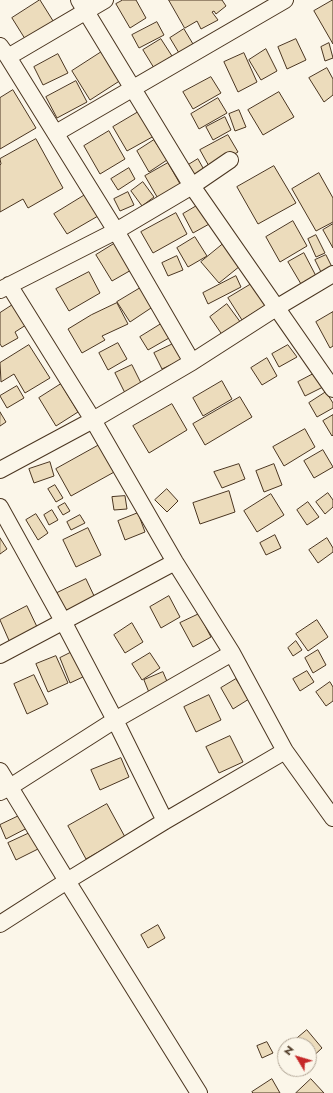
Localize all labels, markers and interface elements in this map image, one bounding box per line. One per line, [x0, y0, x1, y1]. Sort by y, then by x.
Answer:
north arrow [277, 1037, 317, 1077]
text: N [279, 1042, 297, 1059]

